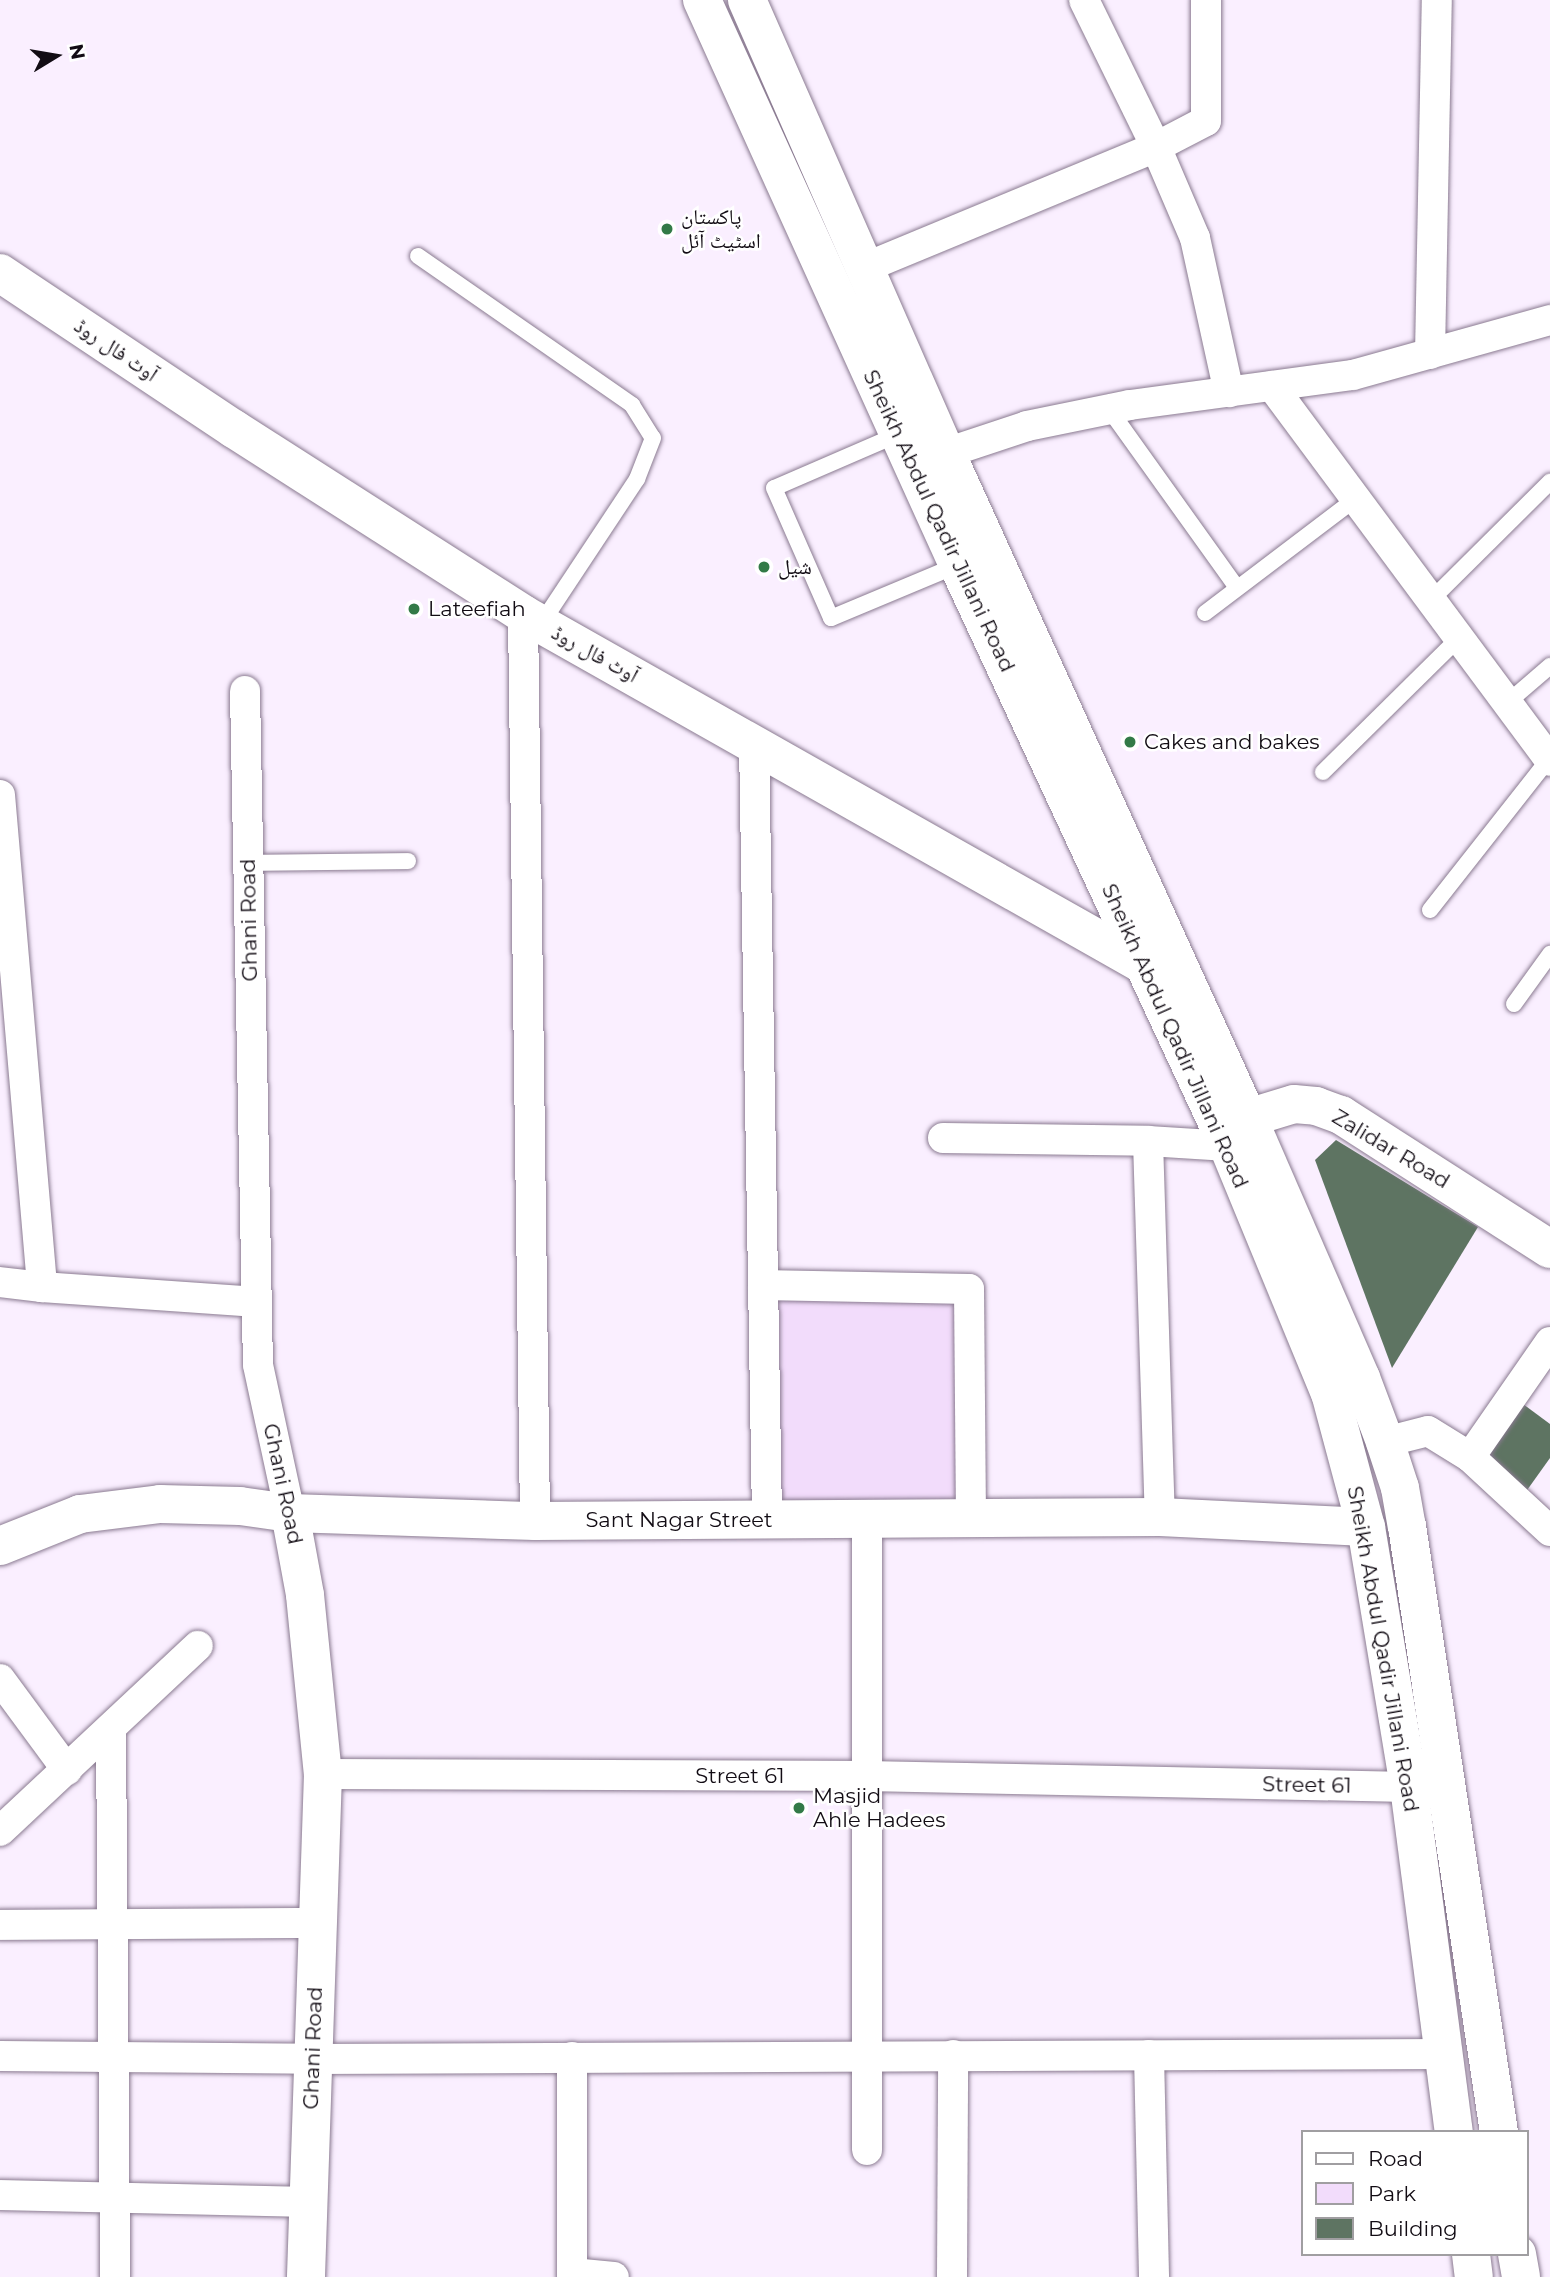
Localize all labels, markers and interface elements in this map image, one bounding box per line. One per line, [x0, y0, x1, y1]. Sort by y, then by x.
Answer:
north arrow [21, 21, 91, 91]
text: N [64, 42, 90, 62]
place label: پاکستان اسٹیٹ آئل [681, 204, 761, 254]
marker: پاکستان اسٹیٹ آئل [659, 221, 675, 237]
street label: آوٹ فال روڈ [69, 313, 163, 387]
street label: Sheikh Abdul Qadir Jillani Road [858, 366, 1020, 676]
place label: شیل [778, 554, 812, 580]
marker: شیل [756, 559, 772, 575]
place label: Lateefiah [428, 596, 526, 622]
marker: Lateefiah [406, 601, 422, 617]
street label: آوٹ فال روڈ [547, 620, 643, 688]
place label: Cakes and bakes [1144, 729, 1320, 755]
marker: Cakes and bakes [1122, 734, 1138, 750]
street label: Ghani Road [235, 858, 263, 982]
street label: Sheikh Abdul Qadir Jillani Road [1096, 880, 1254, 1192]
street label: Zalidar Road [1328, 1104, 1454, 1194]
street label: Ghani Road [258, 1421, 308, 1547]
street label: Sheikh Abdul Qadir Jillani Road [1342, 1484, 1424, 1814]
street label: Sant Nagar Street [585, 1507, 773, 1533]
street label: Street 61 [695, 1763, 785, 1789]
street label: Street 61 [1262, 1772, 1352, 1798]
place label: Masjid Ahle Hadees [813, 1783, 945, 1833]
marker: Masjid Ahle Hadees [791, 1800, 807, 1816]
street label: Ghani Road [298, 1986, 328, 2110]
legend [1302, 2130, 1529, 2256]
text: Road [1368, 2146, 1423, 2171]
text: Park [1368, 2181, 1416, 2206]
text: Building [1368, 2216, 1458, 2241]

